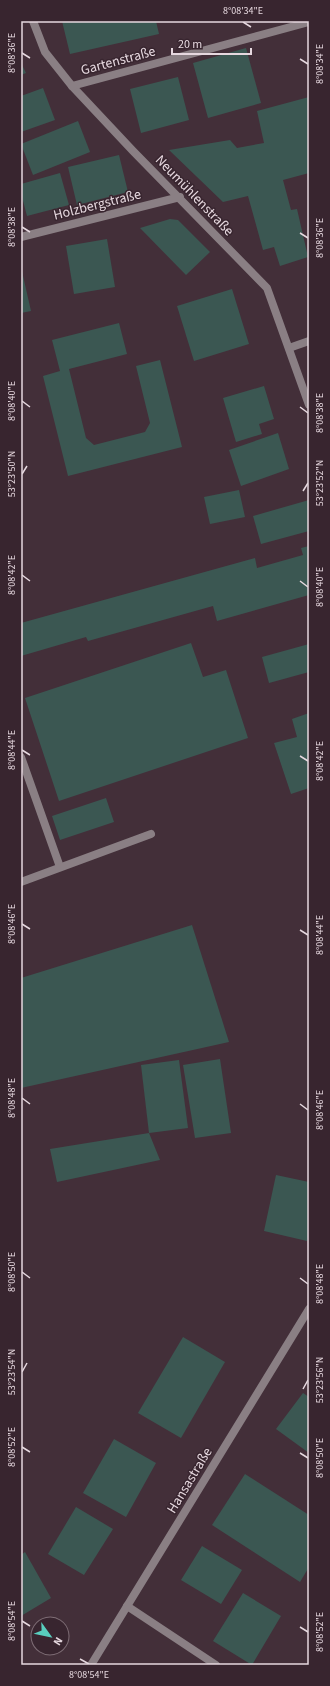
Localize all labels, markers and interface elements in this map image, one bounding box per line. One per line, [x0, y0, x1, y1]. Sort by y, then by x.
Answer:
text: 8°08'34"E [223, 4, 263, 18]
scale bar [172, 30, 251, 56]
text: 8°08'36"E [5, 33, 19, 73]
text: 20 m [178, 36, 202, 53]
street label: Gartenstraße [79, 41, 158, 81]
text: 8°08'34"E [313, 44, 327, 84]
street label: Neumühlenstraße [150, 151, 238, 241]
street label: Holzbergstraße [51, 184, 143, 226]
text: 8°08'38"E [5, 207, 19, 247]
text: 8°08'36"E [313, 218, 327, 258]
text: 8°08'40"E [5, 381, 19, 421]
text: 8°08'38"E [313, 393, 327, 433]
text: 53°23'50"N [5, 451, 19, 497]
text: 53°23'52"N [313, 460, 327, 506]
text: 8°08'42"E [5, 555, 19, 595]
text: 8°08'40"E [313, 567, 327, 607]
text: 8°08'44"E [5, 730, 19, 770]
text: 8°08'42"E [313, 741, 327, 781]
text: 8°08'46"E [5, 904, 19, 944]
text: 8°08'44"E [313, 915, 327, 955]
text: 8°08'48"E [5, 1078, 19, 1118]
text: 8°08'46"E [313, 1090, 327, 1130]
text: 8°08'50"E [5, 1252, 19, 1292]
text: 8°08'48"E [313, 1264, 327, 1304]
text: 53°23'54"N [5, 1349, 19, 1395]
text: 53°23'56"N [313, 1357, 327, 1403]
text: 8°08'52"E [5, 1427, 19, 1467]
text: 8°08'50"E [313, 1438, 327, 1478]
street label: Hansastraße [162, 1444, 217, 1517]
text: 8°08'54"E [5, 1601, 19, 1641]
text: 8°08'52"E [313, 1612, 327, 1652]
north arrow [30, 1616, 70, 1656]
text: N [50, 1634, 66, 1648]
text: 8°08'54"E [69, 1668, 109, 1682]

